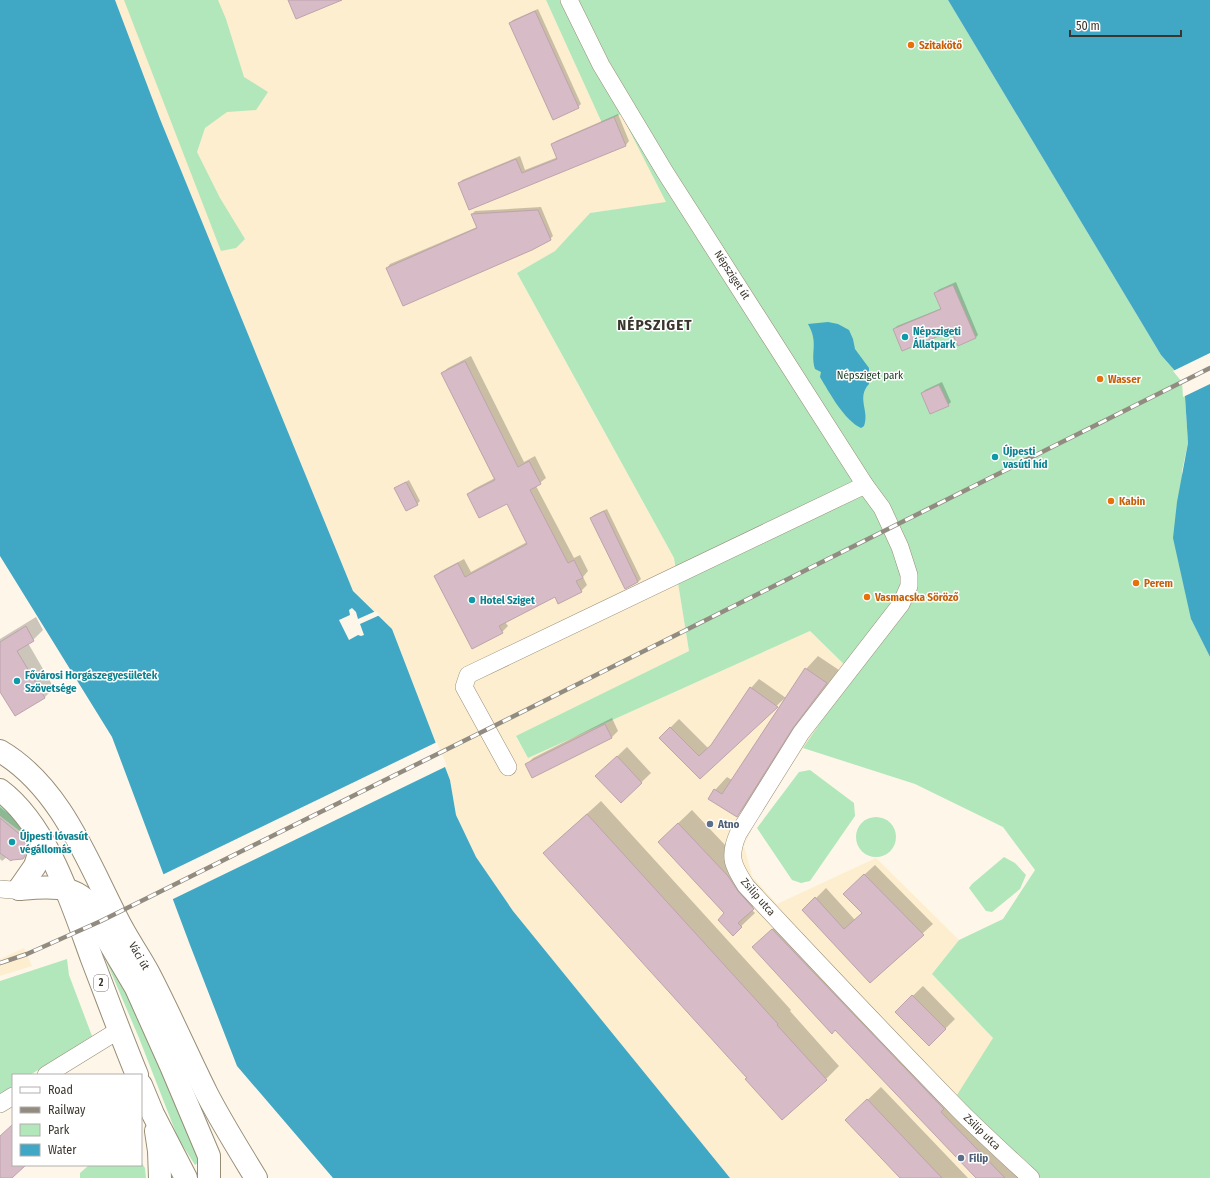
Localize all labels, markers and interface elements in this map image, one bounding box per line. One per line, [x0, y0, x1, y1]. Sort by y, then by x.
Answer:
scale bar [1070, 12, 1181, 38]
text: 50 m [1076, 19, 1100, 33]
place label: Szitakötő [919, 39, 962, 52]
marker: Szitakötő [906, 40, 916, 50]
street label: Népsziget út [711, 248, 753, 302]
district label: NÉPSZIGET [617, 316, 693, 334]
place label: Népszigeti Állatpark [912, 325, 961, 351]
marker: Népszigeti Állatpark [900, 332, 910, 342]
park label: Népsziget park [837, 369, 904, 382]
place label: Wasser [1108, 373, 1142, 386]
marker: Wasser [1095, 374, 1105, 384]
place label: Újpesti vasúti híd [1002, 444, 1048, 471]
marker: Újpesti vasúti híd [990, 452, 1000, 462]
place label: Kabin [1119, 495, 1146, 508]
marker: Kabin [1106, 496, 1116, 506]
place label: Perem [1144, 577, 1173, 590]
marker: Perem [1131, 578, 1141, 588]
place label: Vasmacska Söröző [874, 591, 959, 604]
marker: Vasmacska Söröző [862, 592, 872, 602]
place label: Hotel Sziget [480, 594, 535, 607]
marker: Hotel Sziget [467, 595, 477, 605]
place label: Fővárosi Horgászegyesületek Szövetsége [25, 669, 158, 695]
marker: Fővárosi Horgászegyesületek Szövetsége [12, 676, 22, 686]
place label: Atno [717, 818, 740, 831]
marker: Atno [705, 819, 715, 829]
place label: Újpesti lóvasút végállomás [19, 829, 88, 856]
marker: Újpesti lóvasút végállomás [7, 837, 17, 847]
street label: Zsilip utca [738, 875, 778, 919]
street label: Váci út [126, 940, 152, 973]
road number: 2 [94, 975, 108, 991]
legend [12, 1074, 142, 1166]
text: Road [48, 1083, 73, 1097]
text: Railway [48, 1103, 86, 1117]
street label: Zsilip utca [961, 1111, 1003, 1153]
text: Park [48, 1123, 70, 1137]
text: Water [48, 1143, 77, 1157]
place label: Filip [969, 1152, 988, 1165]
marker: Filip [956, 1153, 966, 1163]

